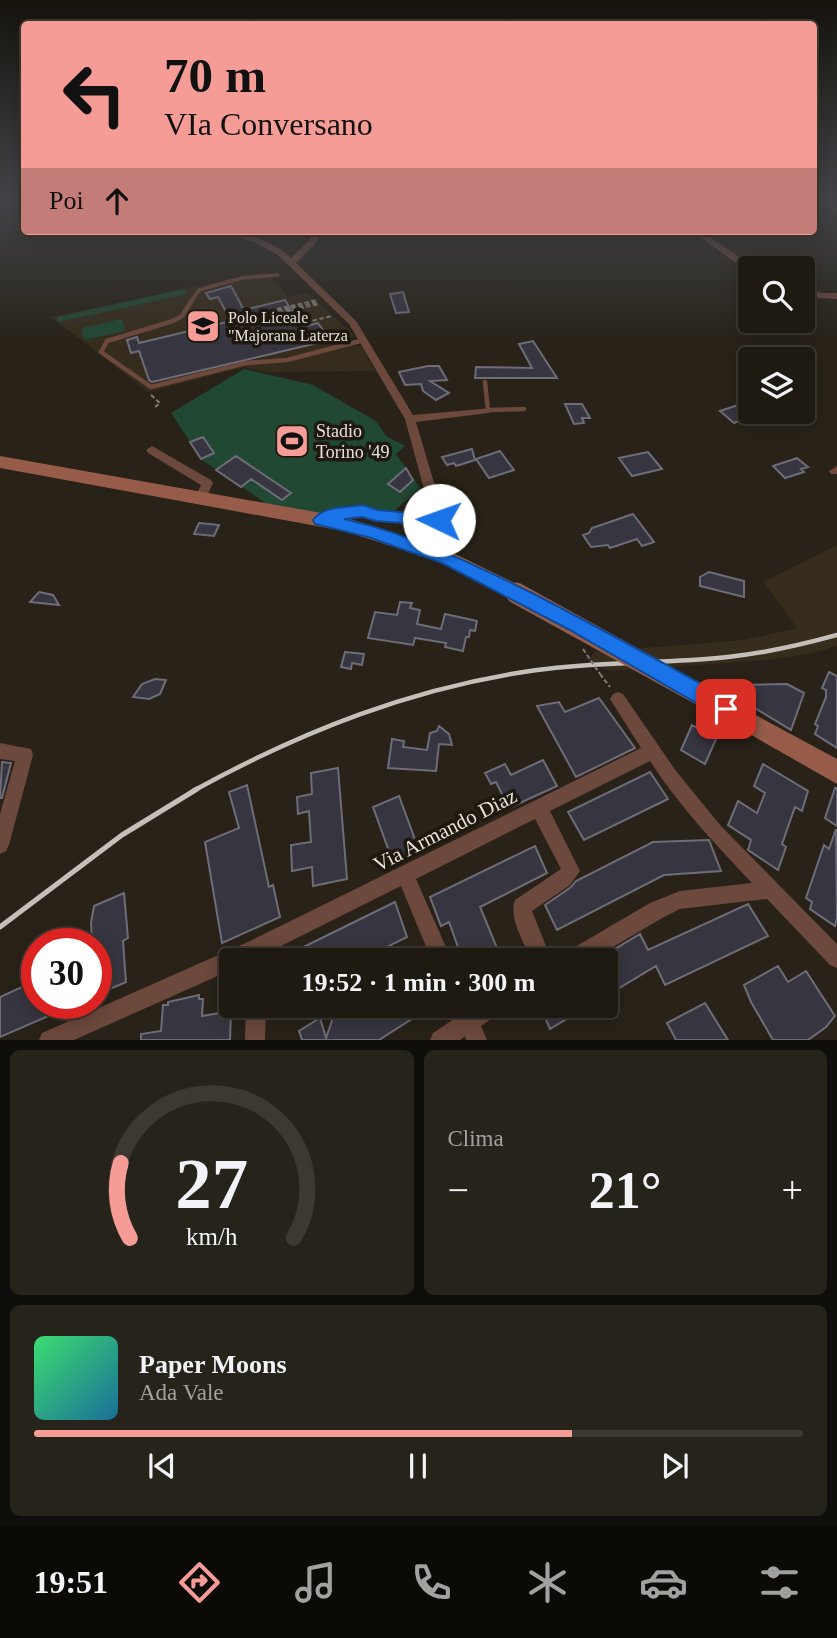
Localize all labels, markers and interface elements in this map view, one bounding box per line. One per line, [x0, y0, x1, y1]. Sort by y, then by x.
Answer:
text: 70 m [164, 48, 266, 103]
icon: left [49, 49, 140, 140]
text: VIa Conversano [164, 106, 373, 142]
icon: ahead [98, 182, 136, 220]
text: Poi [49, 186, 84, 215]
map controls [738, 256, 815, 424]
button: search [738, 256, 815, 333]
school or university icon: Polo Liceale "Majorana Laterza [184, 307, 222, 345]
place label: Polo Liceale "Majorana Laterza [228, 309, 348, 345]
button: layers [738, 347, 815, 424]
place label: Stadio Torino '49 [316, 421, 389, 462]
sports icon: Stadio Torino '49 [273, 422, 311, 460]
position arrow [402, 483, 476, 557]
pin [696, 679, 756, 739]
icon: arrive [707, 690, 745, 728]
street label: Via Armando Diaz [369, 784, 521, 876]
speed limit sign: 30 [21, 928, 112, 1019]
text: 19:52 · 1 min · 300 m [302, 968, 536, 997]
text: Clima [448, 1126, 504, 1151]
text: 27 [175, 1144, 248, 1225]
text: 21° [589, 1162, 662, 1219]
text: − [448, 1169, 469, 1211]
text: + [782, 1169, 803, 1211]
text: km/h [186, 1223, 238, 1250]
text: Paper Moons [139, 1350, 287, 1379]
text: Ada Vale [139, 1380, 224, 1405]
icon: previous [143, 1447, 181, 1485]
icon: pause [399, 1447, 437, 1485]
icon: next [656, 1447, 694, 1485]
icon: directions [175, 1558, 224, 1607]
icon: music [291, 1558, 340, 1607]
icon: phone [407, 1558, 456, 1607]
icon: climate [523, 1558, 572, 1607]
icon: car [639, 1558, 688, 1607]
icon: filters [755, 1558, 804, 1607]
text: 19:51 [33, 1564, 108, 1600]

